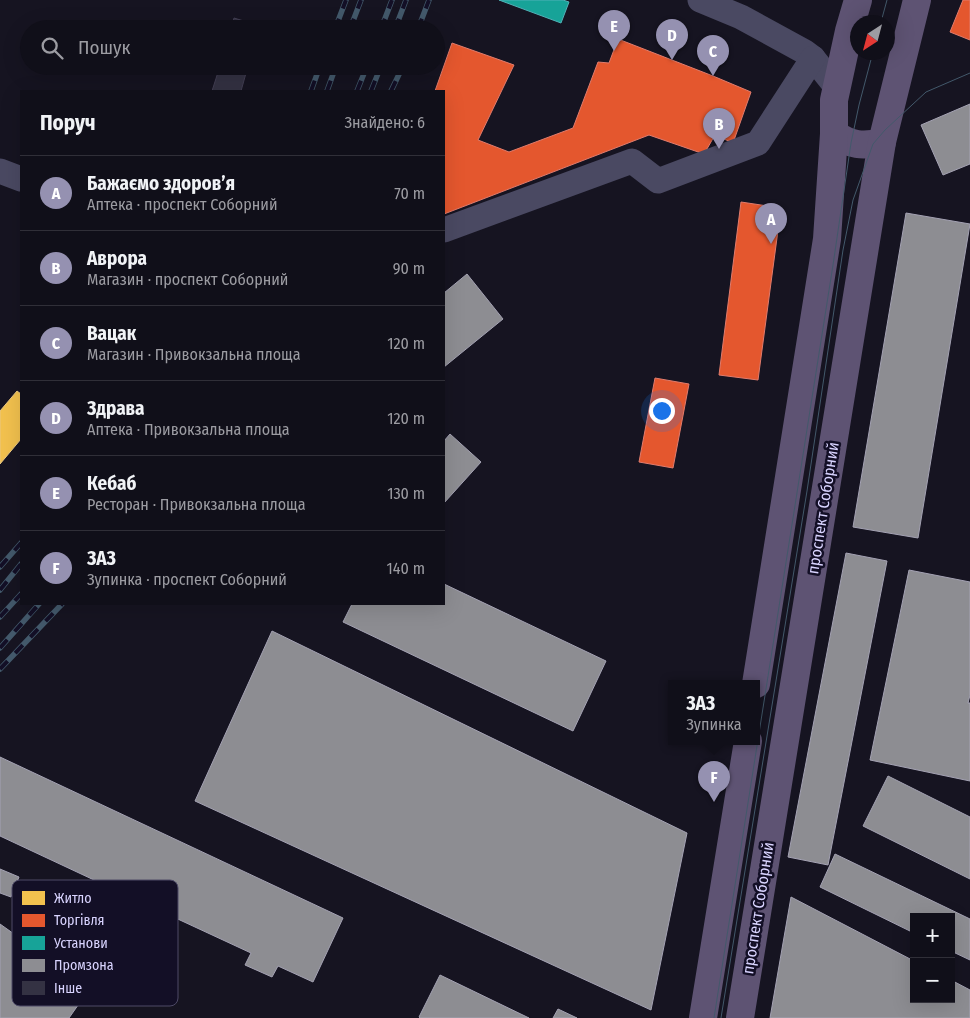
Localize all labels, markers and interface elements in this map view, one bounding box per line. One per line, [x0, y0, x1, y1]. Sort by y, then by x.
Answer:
pin: E [598, 10, 630, 51]
north arrow [850, 15, 895, 60]
pin: D [656, 19, 688, 60]
search box [20, 20, 445, 75]
icon: search [38, 34, 66, 62]
pin: C [697, 35, 729, 76]
text: Пошук [78, 36, 130, 59]
pin: B [703, 108, 735, 149]
text: Поруч [40, 110, 96, 136]
text: Знайдено: 6 [344, 113, 425, 132]
text: Бажаємо здоровʼя [87, 172, 235, 195]
text: A [52, 184, 60, 203]
text: 70 m [394, 184, 425, 203]
text: Аптека · проспект Соборний [87, 195, 277, 214]
pin: A [755, 203, 787, 244]
text: Аврора [87, 247, 147, 270]
text: B [52, 259, 60, 278]
text: 90 m [393, 259, 425, 278]
text: Магазин · проспект Соборний [87, 270, 288, 289]
text: Вацак [87, 322, 136, 345]
text: C [52, 334, 60, 353]
text: 120 m [387, 334, 425, 353]
text: Магазин · Привокзальна площа [87, 345, 300, 364]
text: Здрава [87, 397, 144, 420]
your location [649, 398, 675, 424]
text: D [51, 409, 61, 428]
text: 120 m [387, 409, 425, 428]
text: Аптека · Привокзальна площа [87, 420, 290, 439]
street label: проспект Соборний [803, 441, 843, 575]
text: Кебаб [87, 472, 136, 495]
text: E [52, 484, 60, 503]
text: 130 m [387, 484, 425, 503]
text: Ресторан · Привокзальна площа [87, 495, 305, 514]
text: ЗАЗ [87, 547, 116, 570]
text: F [52, 559, 60, 578]
text: 140 m [387, 559, 425, 578]
text: Зупинка · проспект Соборний [87, 570, 287, 589]
popup [668, 680, 760, 745]
text: ЗАЗ [686, 692, 715, 715]
text: Зупинка [686, 715, 742, 734]
pin: F [698, 761, 730, 802]
street label: проспект Соборний [738, 841, 778, 975]
legend [12, 880, 178, 1006]
text: Житло [54, 890, 92, 907]
text: Торгівля [54, 912, 105, 929]
map controls [910, 913, 955, 1003]
button: + [910, 913, 955, 958]
text: Установи [53, 935, 108, 952]
text: Промзона [54, 957, 114, 974]
button: − [910, 958, 955, 1003]
text: Інше [54, 980, 82, 997]

